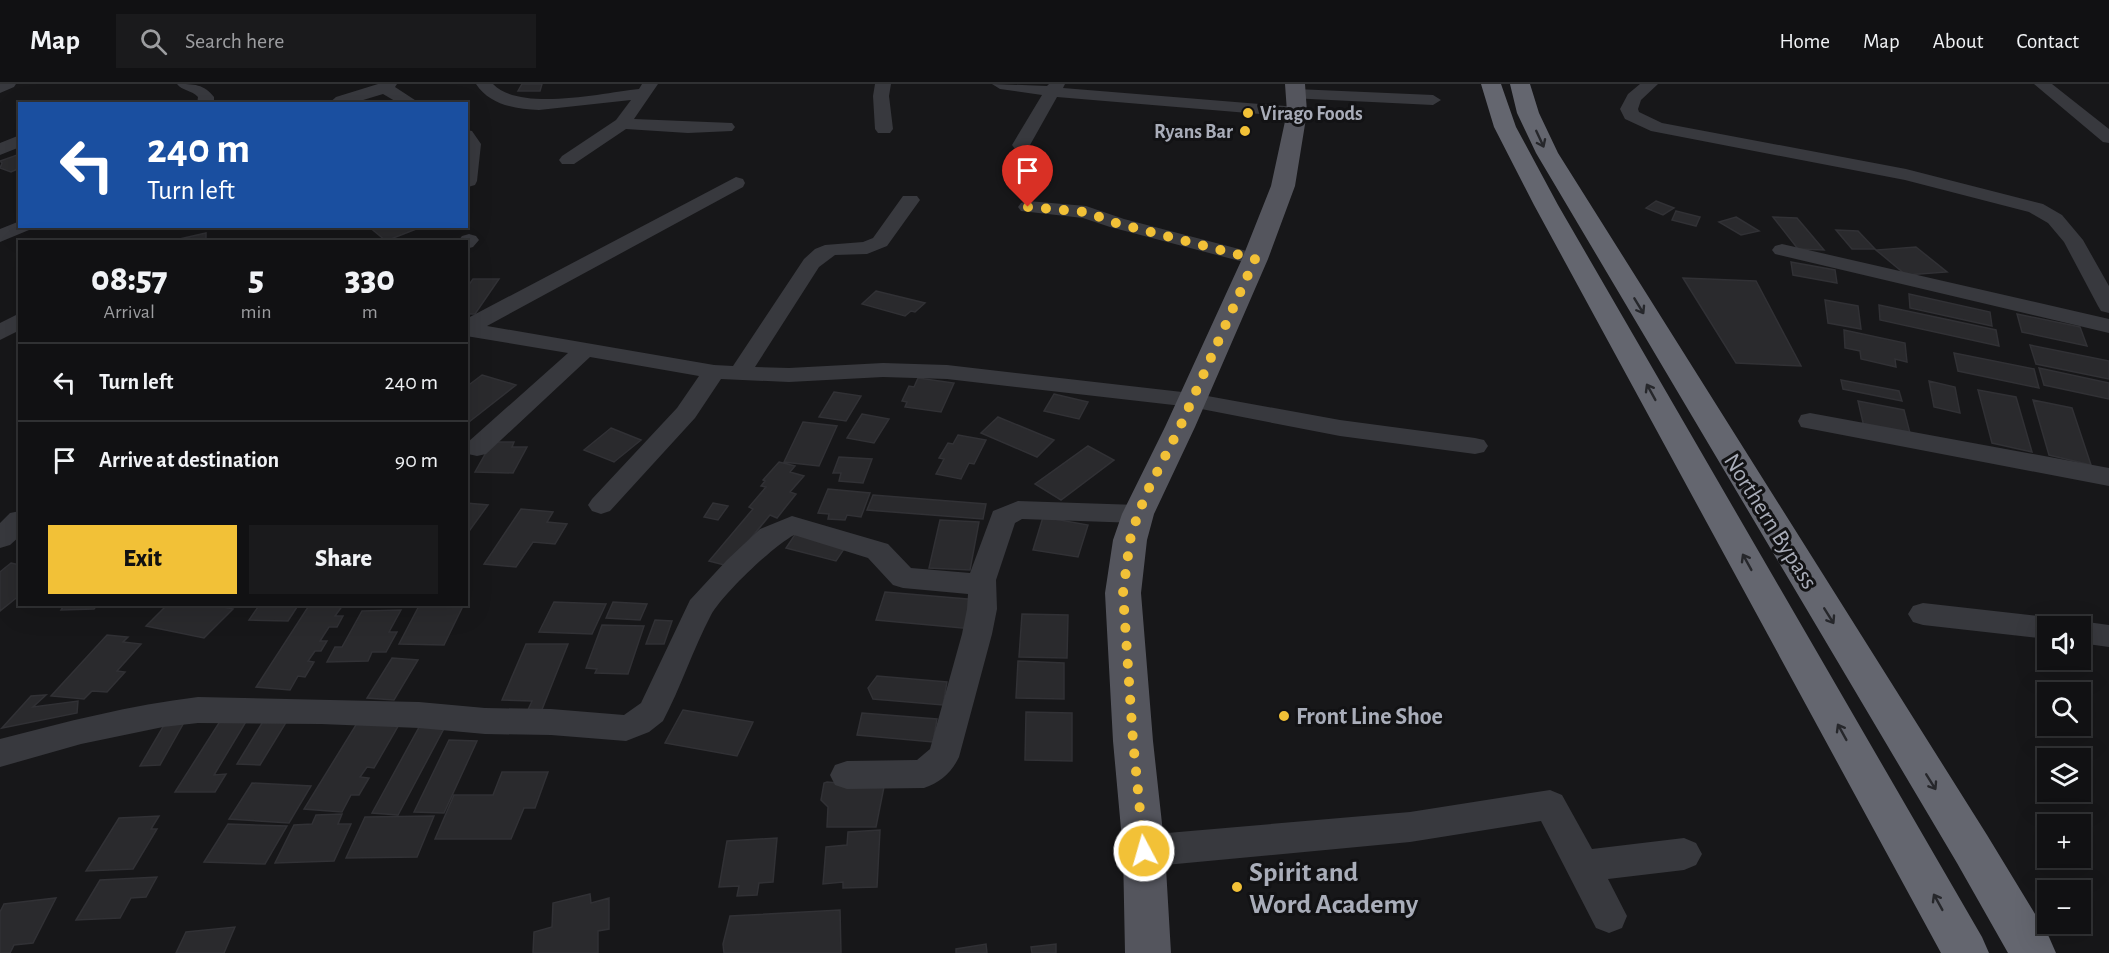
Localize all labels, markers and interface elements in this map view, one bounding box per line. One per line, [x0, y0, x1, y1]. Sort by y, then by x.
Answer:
search box [116, 14, 536, 68]
icon: search [137, 25, 170, 58]
text: Map [30, 27, 80, 55]
text: Search here [185, 30, 284, 52]
text: Home [1779, 31, 1830, 52]
text: Map [1863, 31, 1900, 52]
text: About [1933, 31, 1983, 52]
text: Contact [2016, 31, 2079, 52]
place label: Virago Foods [1260, 104, 1363, 124]
marker: Virago Foods [1241, 106, 1255, 120]
place label: Ryans Bar [1154, 122, 1233, 142]
marker: Ryans Bar [1238, 124, 1252, 138]
icon: left [48, 126, 126, 204]
text: 240 m [147, 128, 250, 170]
one-way arrow [1534, 129, 1546, 147]
pin [1002, 145, 1053, 207]
icon: arrive [1011, 154, 1044, 187]
text: Turn left [147, 177, 235, 204]
text: 08:57 [91, 261, 168, 297]
text: 5 [248, 261, 264, 297]
text: 330 [345, 261, 395, 297]
one-way arrow [1634, 297, 1646, 314]
text: Arrival [104, 302, 155, 322]
text: min [241, 302, 272, 322]
text: m [362, 302, 378, 322]
icon: left [48, 366, 81, 399]
text: Turn left [99, 371, 173, 393]
text: 240 m [385, 371, 438, 393]
one-way arrow [1645, 384, 1657, 401]
icon: arrive [48, 444, 81, 477]
text: Arrive at destination [99, 449, 279, 471]
text: 90 m [395, 449, 438, 471]
street label: Northern Bypass [1719, 450, 1821, 593]
button: Exit [48, 525, 237, 594]
button: Share [249, 525, 438, 594]
one-way arrow [1740, 554, 1752, 571]
one-way arrow [1823, 607, 1835, 624]
map controls [2037, 616, 2091, 934]
button: sound [2037, 616, 2091, 670]
button: search [2037, 682, 2091, 736]
place label: Front Line Shoe [1296, 705, 1443, 729]
marker: Front Line Shoe [1277, 709, 1291, 723]
one-way arrow [1836, 724, 1848, 741]
button: layers [2037, 748, 2091, 802]
one-way arrow [1925, 773, 1937, 790]
button: + [2037, 814, 2091, 868]
position arrow [1112, 819, 1176, 883]
place label: Spirit and Word Academy [1249, 859, 1419, 919]
marker: Spirit and Word Academy [1230, 880, 1244, 894]
button: − [2037, 880, 2091, 934]
one-way arrow [1932, 894, 1944, 911]

